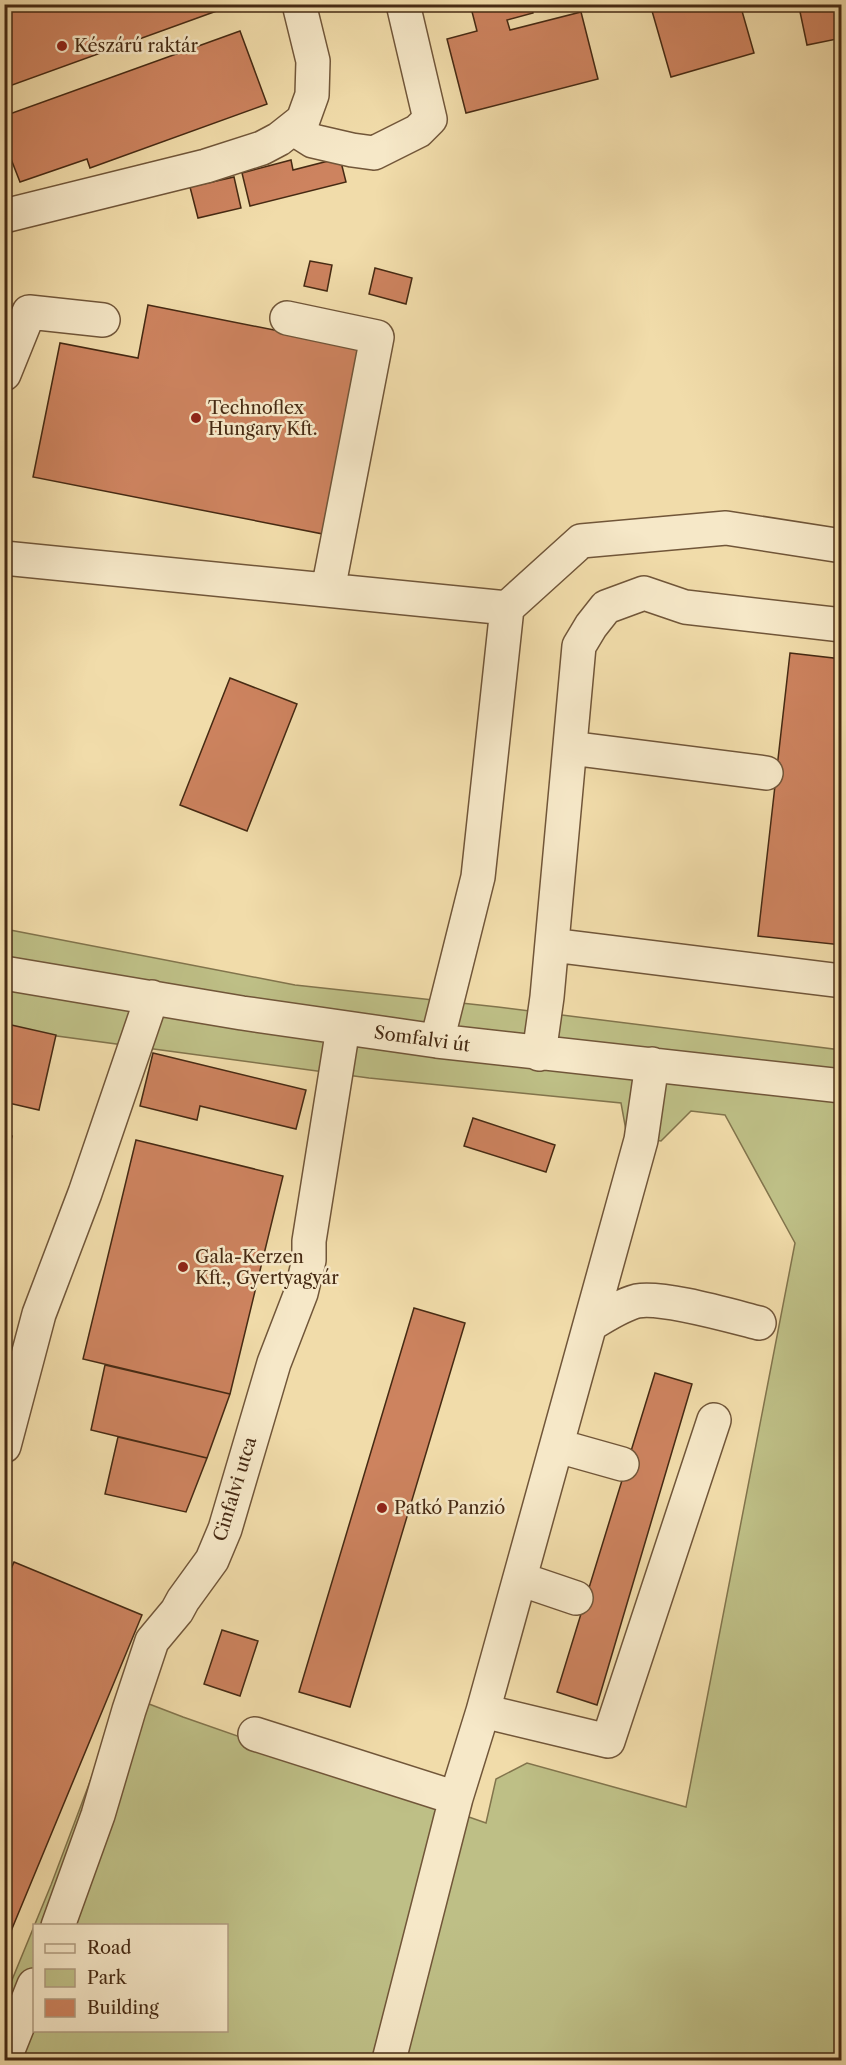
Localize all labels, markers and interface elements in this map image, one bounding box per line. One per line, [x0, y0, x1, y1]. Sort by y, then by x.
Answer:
place label: Készárú raktár [74, 35, 199, 57]
marker: Készárú raktár [55, 39, 69, 53]
place label: Technoflex Hungary Kft. [208, 397, 317, 440]
marker: Technoflex Hungary Kft. [189, 411, 203, 425]
street label: Somfalvi út [373, 1021, 472, 1057]
place label: Gala-Kerzen Kft., Gyertyagyár [195, 1246, 339, 1289]
marker: Gala-Kerzen Kft., Gyertyagyár [176, 1260, 190, 1274]
street label: Cinfalvi utca [209, 1434, 261, 1544]
place label: Patkó Panzió [394, 1497, 505, 1519]
marker: Patkó Panzió [375, 1501, 389, 1515]
legend [33, 1924, 228, 2032]
text: Road [87, 1937, 132, 1959]
text: Park [87, 1967, 128, 1989]
text: Building [87, 1997, 159, 2019]

